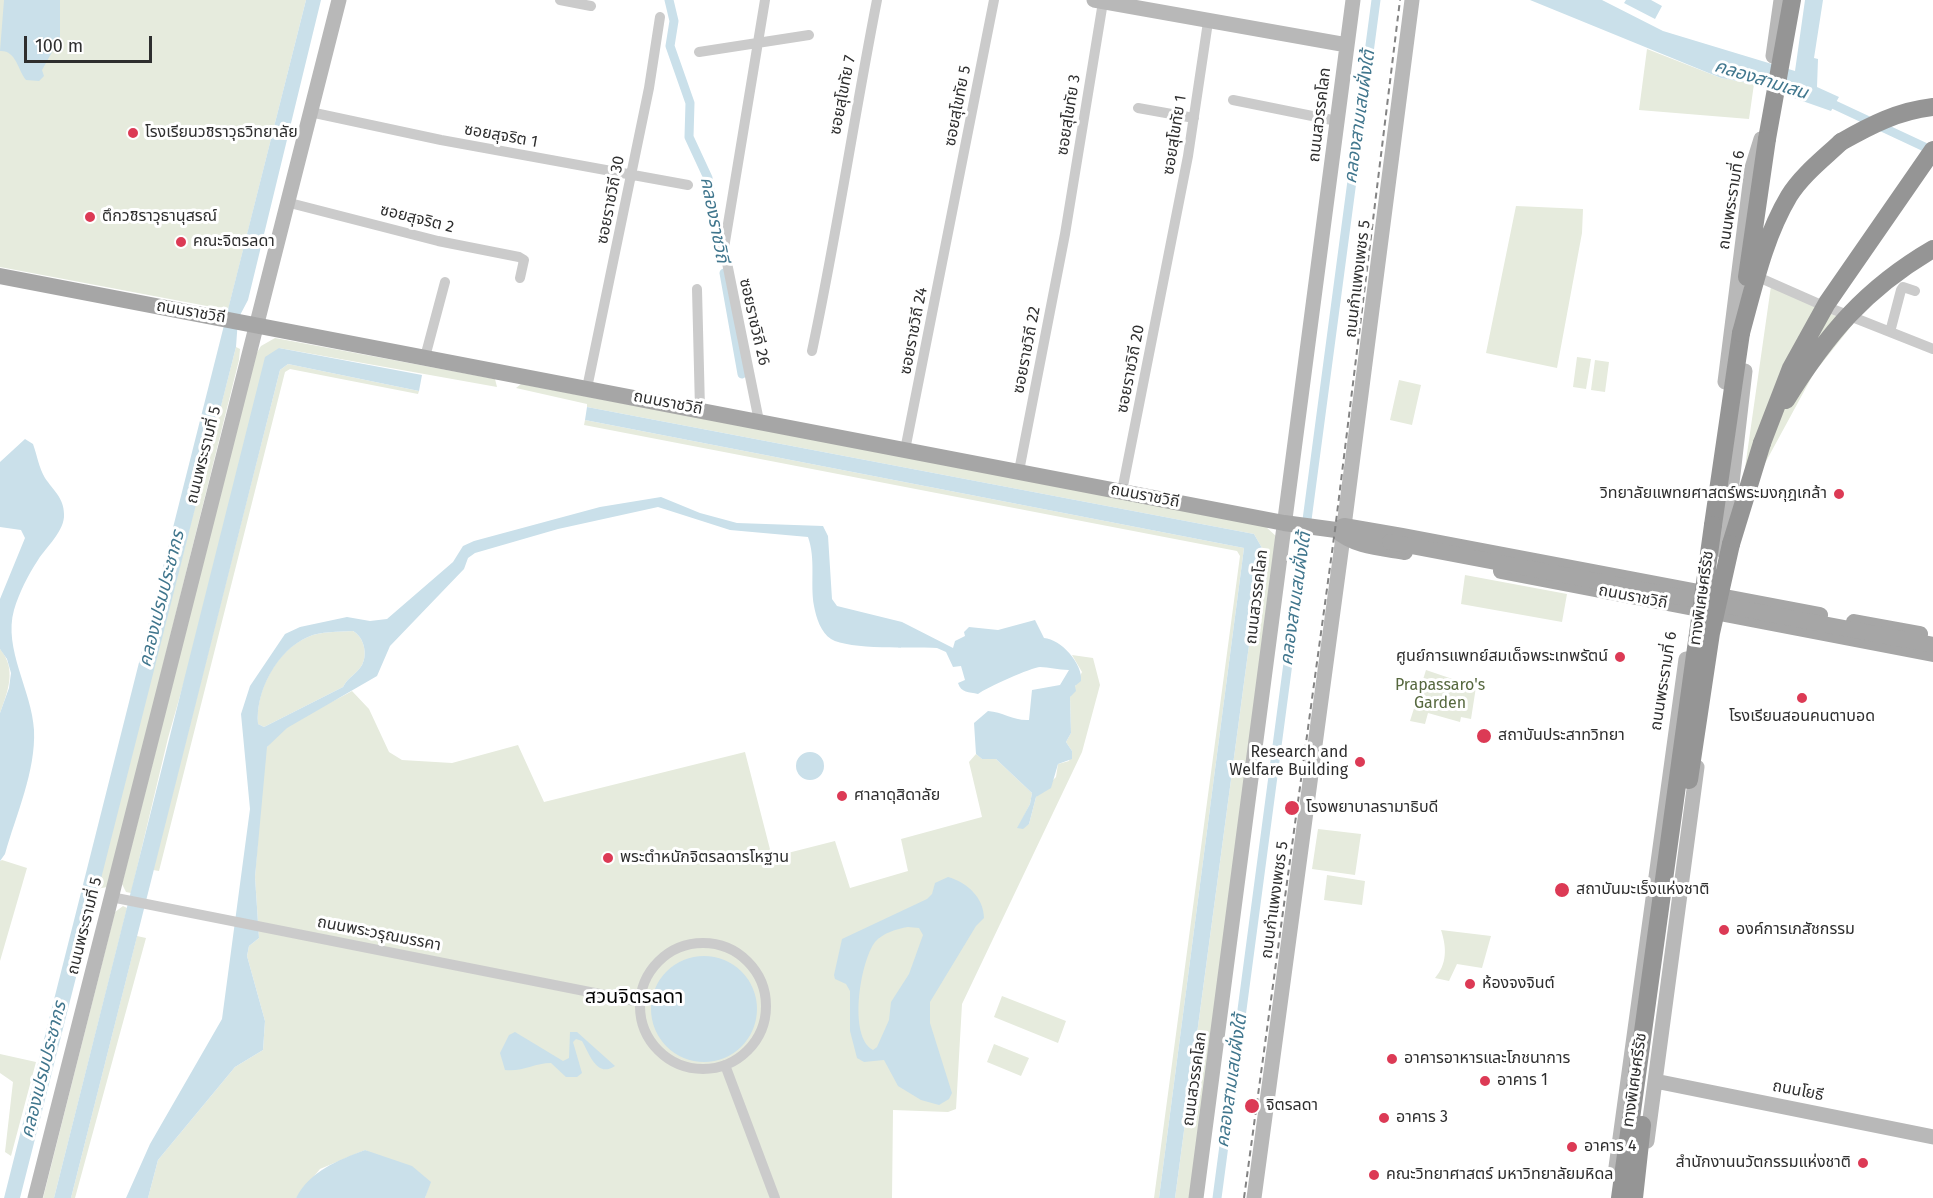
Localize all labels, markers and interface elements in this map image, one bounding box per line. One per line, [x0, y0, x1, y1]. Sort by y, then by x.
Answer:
scale bar [27, 24, 154, 62]
text: 100 m [35, 35, 83, 57]
water label: คลองสามเสนฝั่งใต้ [1340, 49, 1380, 185]
street label: ซอยสุโขทัย 7 [826, 54, 860, 136]
water label: คลองสามเสน [1712, 56, 1810, 104]
street label: ซอยสุโขทัย 5 [941, 64, 975, 148]
street label: ถนนสวรรคโลก [1305, 67, 1335, 163]
street label: ซอยสุโขทัย 3 [1053, 73, 1085, 157]
street label: ซอยสุโขทัย 1 [1159, 94, 1191, 176]
street label: ซอยสุจริต 1 [463, 120, 539, 152]
place label: โรงเรียนวชิราวุธวิทยาลัย [145, 123, 298, 143]
marker: โรงเรียนวชิราวุธวิทยาลัย [126, 126, 140, 140]
street label: ถนนพระรามที่ 6 [1715, 149, 1749, 251]
street label: ซอยราชวิถี 30 [593, 154, 629, 246]
water label: คลองราชวิถี [695, 175, 733, 265]
street label: ซอยสุจริต 2 [378, 201, 456, 237]
place label: ตึกวชิราวุธานุสรณ์ [102, 207, 217, 227]
marker: ตึกวชิราวุธานุสรณ์ [83, 210, 97, 224]
street label: ถนนกำแพงเพชร 5 [1341, 219, 1375, 339]
place label: คณะจิตรลดา [193, 232, 275, 252]
marker: คณะจิตรลดา [174, 235, 188, 249]
street label: ซอยราชวิถี 26 [735, 277, 773, 367]
street label: ซอยราชวิถี 24 [896, 286, 932, 376]
street label: ถนนราชวิถี [155, 296, 227, 328]
street label: ซอยราชวิถี 22 [1009, 305, 1045, 395]
street label: ซอยราชวิถี 20 [1113, 323, 1149, 415]
street label: ถนนราชวิถี [632, 387, 704, 419]
street label: ถนนพระรามที่ 5 [183, 404, 225, 506]
street label: ถนนราชวิถี [1109, 480, 1181, 512]
place label: วิทยาลัยแพทยศาสตร์พระมงกุฎเกล้า [1600, 484, 1827, 504]
marker: วิทยาลัยแพทยศาสตร์พระมงกุฎเกล้า [1832, 487, 1846, 501]
water label: คลองเปรมประชากร [135, 529, 189, 669]
water label: คลองสามเสนฝั่งใต้ [1276, 531, 1316, 667]
street label: ถนนสวรรคโลก [1242, 549, 1272, 645]
street label: ทางพิเศษศรีรัช [1686, 549, 1718, 647]
street label: ถนนราชวิถี [1597, 581, 1669, 613]
street label: ถนนพระรามที่ 6 [1647, 630, 1681, 732]
place label: ศูนย์การแพทย์สมเด็จพระเทพรัตน์ [1396, 647, 1608, 667]
marker: ศูนย์การแพทย์สมเด็จพระเทพรัตน์ [1613, 650, 1627, 664]
park label: Prapassaro's Garden [1395, 676, 1485, 714]
marker: โรงเรียนสอนคนตาบอด [1795, 691, 1809, 705]
place label: โรงเรียนสอนคนตาบอด [1729, 707, 1875, 727]
place label: สถาบันประสาทวิทยา [1498, 726, 1625, 746]
marker: สถาบันประสาทวิทยา [1475, 727, 1493, 745]
place label: Research and Welfare Building [1229, 743, 1348, 781]
marker: Research and Welfare Building [1353, 755, 1367, 769]
place label: ศาลาดุสิดาลัย [854, 786, 940, 806]
marker: ศาลาดุสิดาลัย [835, 789, 849, 803]
place label: โรงพยาบาลรามาธิบดี [1306, 798, 1438, 818]
marker: โรงพยาบาลรามาธิบดี [1283, 799, 1301, 817]
street label: ถนนกำแพงเพชร 5 [1257, 840, 1293, 960]
place label: พระตำหนักจิตรลดารโหฐาน [620, 848, 789, 868]
marker: พระตำหนักจิตรลดารโหฐาน [601, 851, 615, 865]
street label: ถนนพระรามที่ 5 [64, 875, 106, 977]
place label: สถาบันมะเร็งแห่งชาติ [1576, 880, 1709, 900]
marker: สถาบันมะเร็งแห่งชาติ [1553, 881, 1571, 899]
street label: ถนนพระวรุณมรรคา [316, 913, 442, 955]
place label: องค์การเภสัชกรรม [1736, 920, 1855, 940]
marker: องค์การเภสัชกรรม [1717, 923, 1731, 937]
place label: ห้องจงจินต์ [1482, 974, 1555, 994]
marker: ห้องจงจินต์ [1463, 977, 1477, 991]
district label: สวนจิตรลดา [585, 985, 683, 1009]
water label: คลองเปรมประชากร [17, 1000, 71, 1140]
water label: คลองสามเสนฝั่งใต้ [1212, 1013, 1252, 1149]
street label: ถนนสวรรคโลก [1179, 1031, 1211, 1127]
street label: ทางพิเศษศรีรัช [1619, 1031, 1651, 1129]
place label: อาคารอาหารและโภชนาการ [1404, 1049, 1570, 1069]
marker: อาคารอาหารและโภชนาการ [1385, 1052, 1399, 1066]
place label: อาคาร 1 [1497, 1071, 1548, 1091]
marker: อาคาร 1 [1478, 1074, 1492, 1088]
street label: ถนนโยธี [1771, 1077, 1825, 1105]
place label: จิตรลดา [1266, 1096, 1318, 1116]
marker: จิตรลดา [1243, 1097, 1261, 1115]
place label: อาคาร 3 [1396, 1108, 1448, 1128]
marker: อาคาร 3 [1377, 1111, 1391, 1125]
place label: อาคาร 4 [1584, 1137, 1637, 1157]
marker: อาคาร 4 [1565, 1140, 1579, 1154]
place label: สำนักงานนวัตกรรมแห่งชาติ [1676, 1153, 1851, 1173]
marker: สำนักงานนวัตกรรมแห่งชาติ [1856, 1156, 1870, 1170]
place label: คณะวิทยาศาสตร์ มหาวิทยาลัยมหิดล [1386, 1165, 1613, 1185]
marker: คณะวิทยาศาสตร์ มหาวิทยาลัยมหิดล [1367, 1168, 1381, 1182]

